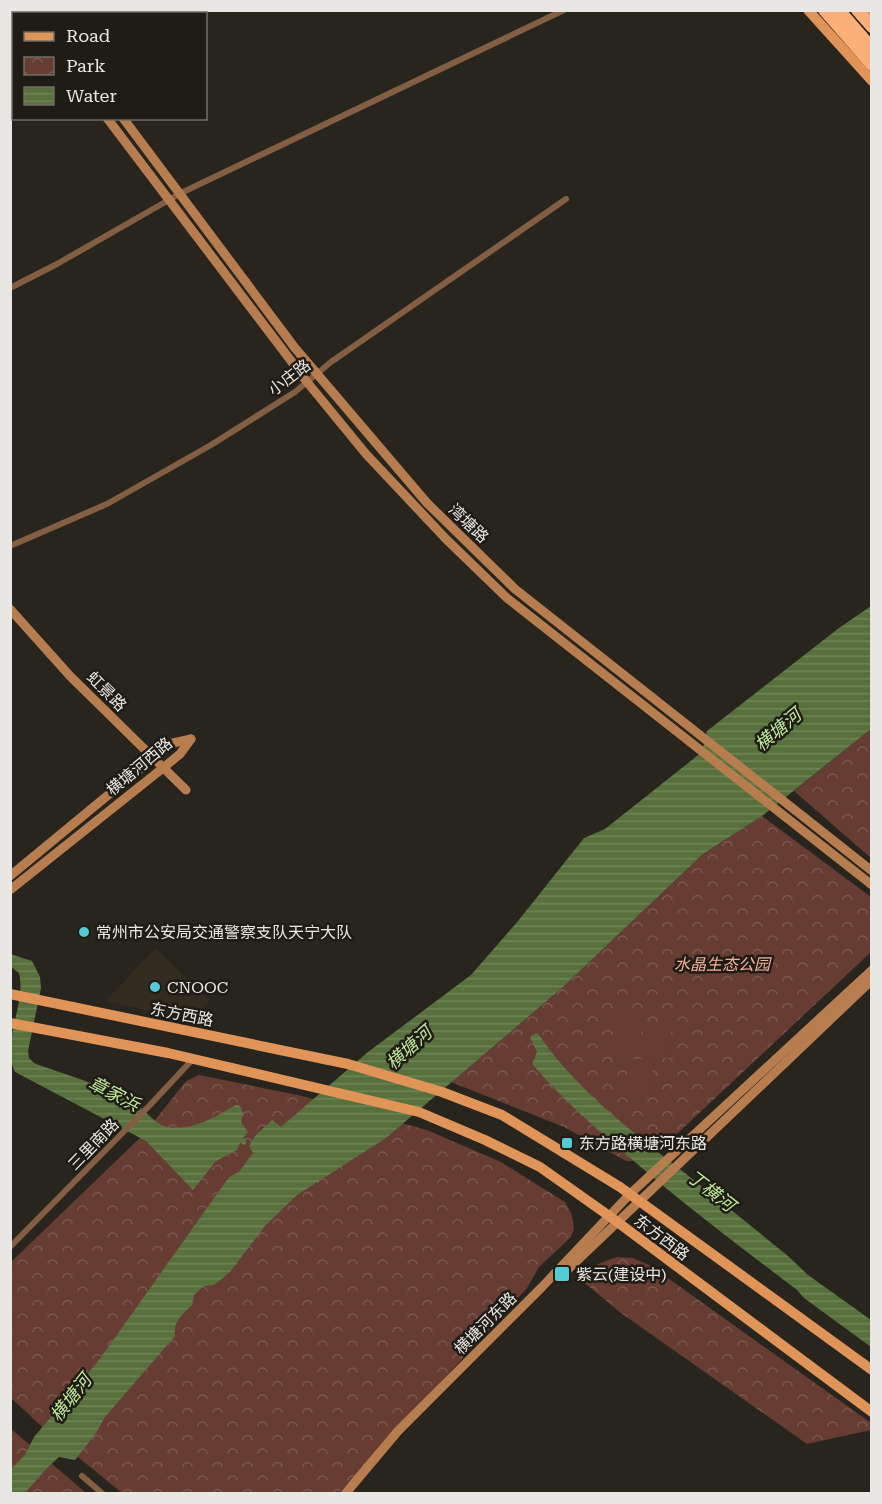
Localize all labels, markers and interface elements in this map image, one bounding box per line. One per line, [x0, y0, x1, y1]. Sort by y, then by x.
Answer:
legend [12, 12, 207, 120]
text: Road [66, 25, 111, 46]
text: Park [66, 55, 106, 76]
text: Water [66, 85, 117, 106]
street label: 小庄路 [264, 355, 314, 399]
street label: 湾塘路 [445, 500, 493, 547]
street label: 虹景路 [83, 668, 130, 715]
water label: 横塘河 [750, 702, 807, 755]
street label: 横塘河西路 [103, 733, 176, 799]
place label: 常州市公安局交通警察支队天宁大队 [96, 923, 352, 942]
marker: 常州市公安局交通警察支队天宁大队 [77, 925, 91, 939]
park label: 水晶生态公园 [674, 955, 772, 974]
place label: CNOOC [167, 978, 228, 997]
marker: CNOOC [148, 980, 162, 994]
street label: 东方西路 [149, 999, 215, 1030]
water label: 横塘河 [382, 1020, 438, 1073]
water label: 章家浜 [85, 1072, 145, 1116]
street label: 三里南路 [64, 1115, 122, 1174]
place label: 东方路横塘河东路 [579, 1134, 707, 1153]
marker: 东方路横塘河东路 [560, 1136, 574, 1150]
water label: 丁横河 [684, 1166, 741, 1217]
street label: 东方西路 [630, 1211, 693, 1264]
marker: 紫云(建设中) [553, 1265, 571, 1283]
place label: 紫云(建设中) [576, 1265, 666, 1284]
street label: 横塘河东路 [450, 1288, 520, 1358]
water label: 横塘河 [46, 1368, 97, 1425]

